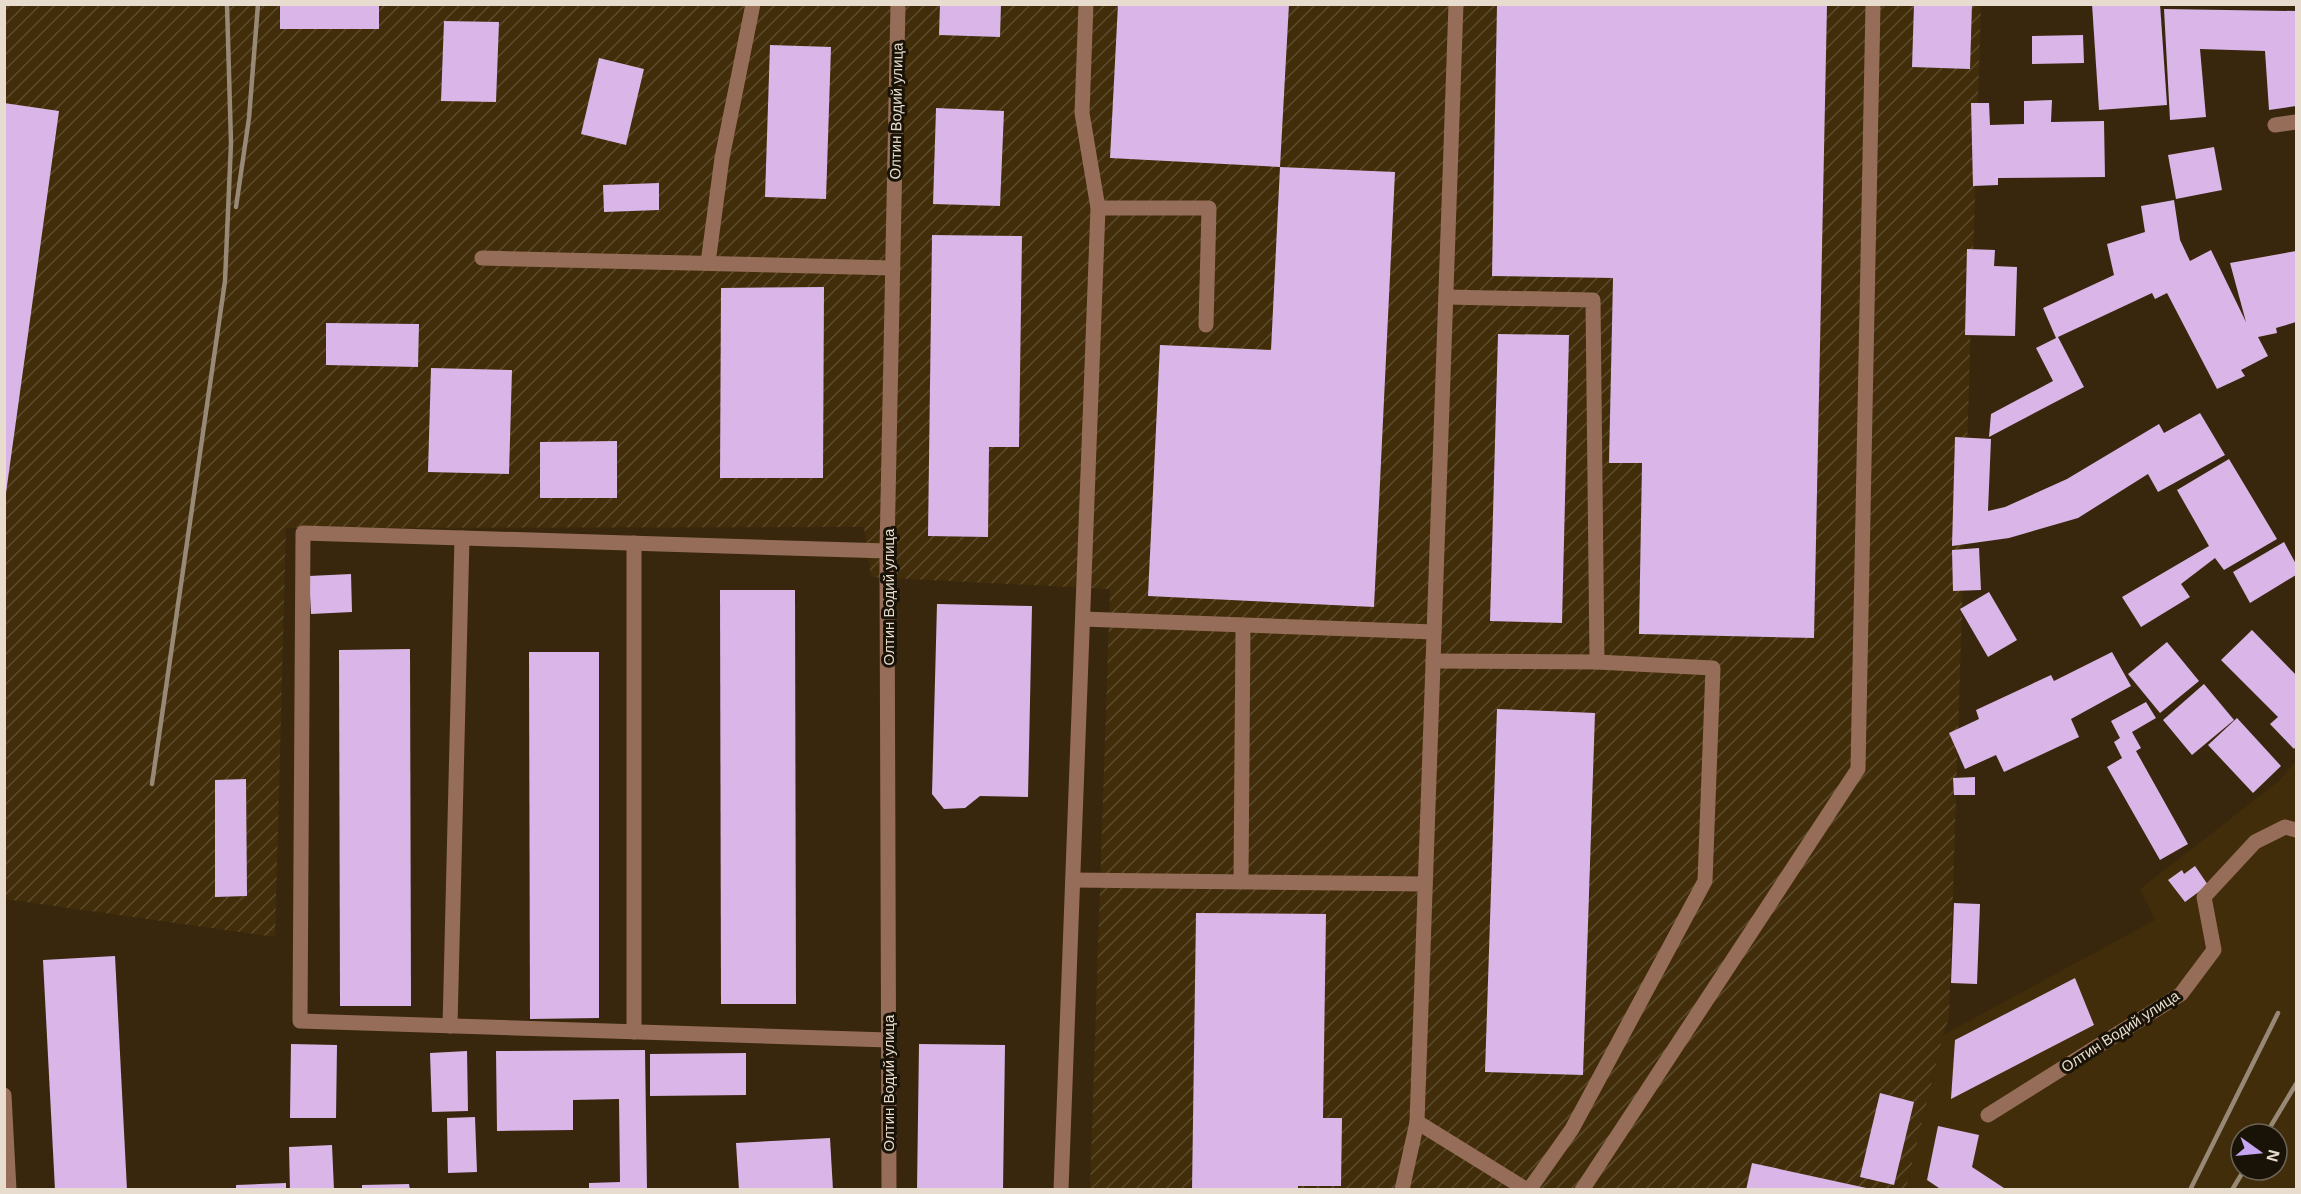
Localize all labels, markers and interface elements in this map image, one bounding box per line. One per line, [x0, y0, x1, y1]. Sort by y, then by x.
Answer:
street label: Олтин Водий улица [886, 42, 906, 180]
street label: Олтин Водий улица [880, 528, 897, 665]
street label: Олтин Водий улица [2058, 986, 2183, 1075]
street label: Олтин Водий улица [880, 1014, 897, 1151]
north arrow [2229, 1122, 2289, 1182]
text: N [2263, 1148, 2283, 1164]

